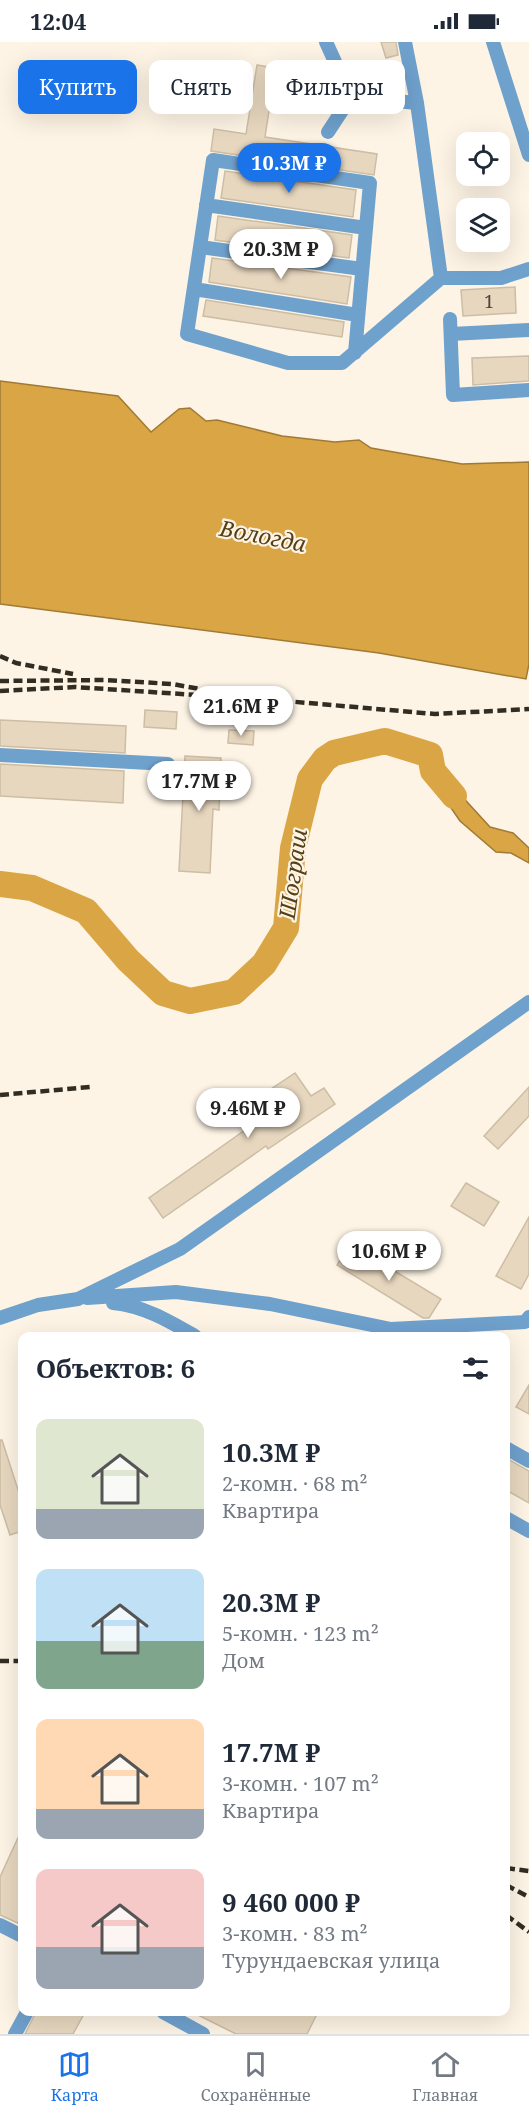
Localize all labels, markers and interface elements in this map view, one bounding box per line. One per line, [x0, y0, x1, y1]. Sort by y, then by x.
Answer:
text: 12:04 [30, 6, 86, 36]
chip: Купить [18, 60, 137, 114]
chip: Снять [149, 60, 253, 114]
chip: Фильтры [265, 60, 405, 114]
map controls [456, 132, 510, 252]
button: locate [456, 132, 510, 186]
pin: 10.3M ₽ [234, 143, 344, 194]
text: 10.3M ₽ [251, 149, 327, 176]
button: layers [456, 198, 510, 252]
pin: 20.3M ₽ [226, 229, 336, 280]
text: 20.3M ₽ [243, 235, 319, 262]
house number: 1 [484, 289, 494, 313]
water label: Вологда [216, 512, 309, 558]
pin: 21.6M ₽ [186, 686, 296, 737]
text: 21.6M ₽ [203, 692, 279, 719]
pin: 17.7M ₽ [144, 761, 254, 812]
text: 17.7M ₽ [161, 767, 237, 794]
water label: Шограш [271, 826, 313, 922]
pin: 9.46M ₽ [193, 1088, 303, 1139]
text: 9.46M ₽ [210, 1094, 286, 1121]
pin: 10.6M ₽ [334, 1231, 444, 1282]
text: 10.6M ₽ [351, 1237, 427, 1264]
text: Объектов: 6 [36, 1350, 195, 1386]
icon: filters [459, 1352, 492, 1385]
text: 10.3M ₽ [222, 1434, 321, 1470]
icon: home [84, 1443, 156, 1515]
text: 2-комн. · 68 m² [222, 1470, 368, 1497]
text: Квартира [222, 1497, 319, 1524]
text: 20.3M ₽ [222, 1584, 321, 1620]
icon: home [84, 1593, 156, 1665]
text: 5-комн. · 123 m² [222, 1620, 379, 1647]
text: Дом [222, 1647, 265, 1674]
text: 17.7M ₽ [222, 1734, 321, 1770]
icon: home [84, 1743, 156, 1815]
text: 3-комн. · 107 m² [222, 1770, 379, 1797]
text: Квартира [222, 1797, 319, 1824]
text: 9 460 000 ₽ [222, 1884, 360, 1920]
icon: home [84, 1893, 156, 1965]
text: 3-комн. · 83 m² [222, 1920, 368, 1947]
text: Турундаевская улица [222, 1947, 440, 1974]
tab: Карта [51, 2048, 99, 2106]
tab: Сохранённые [201, 2048, 311, 2106]
tab: Главная [412, 2048, 478, 2106]

